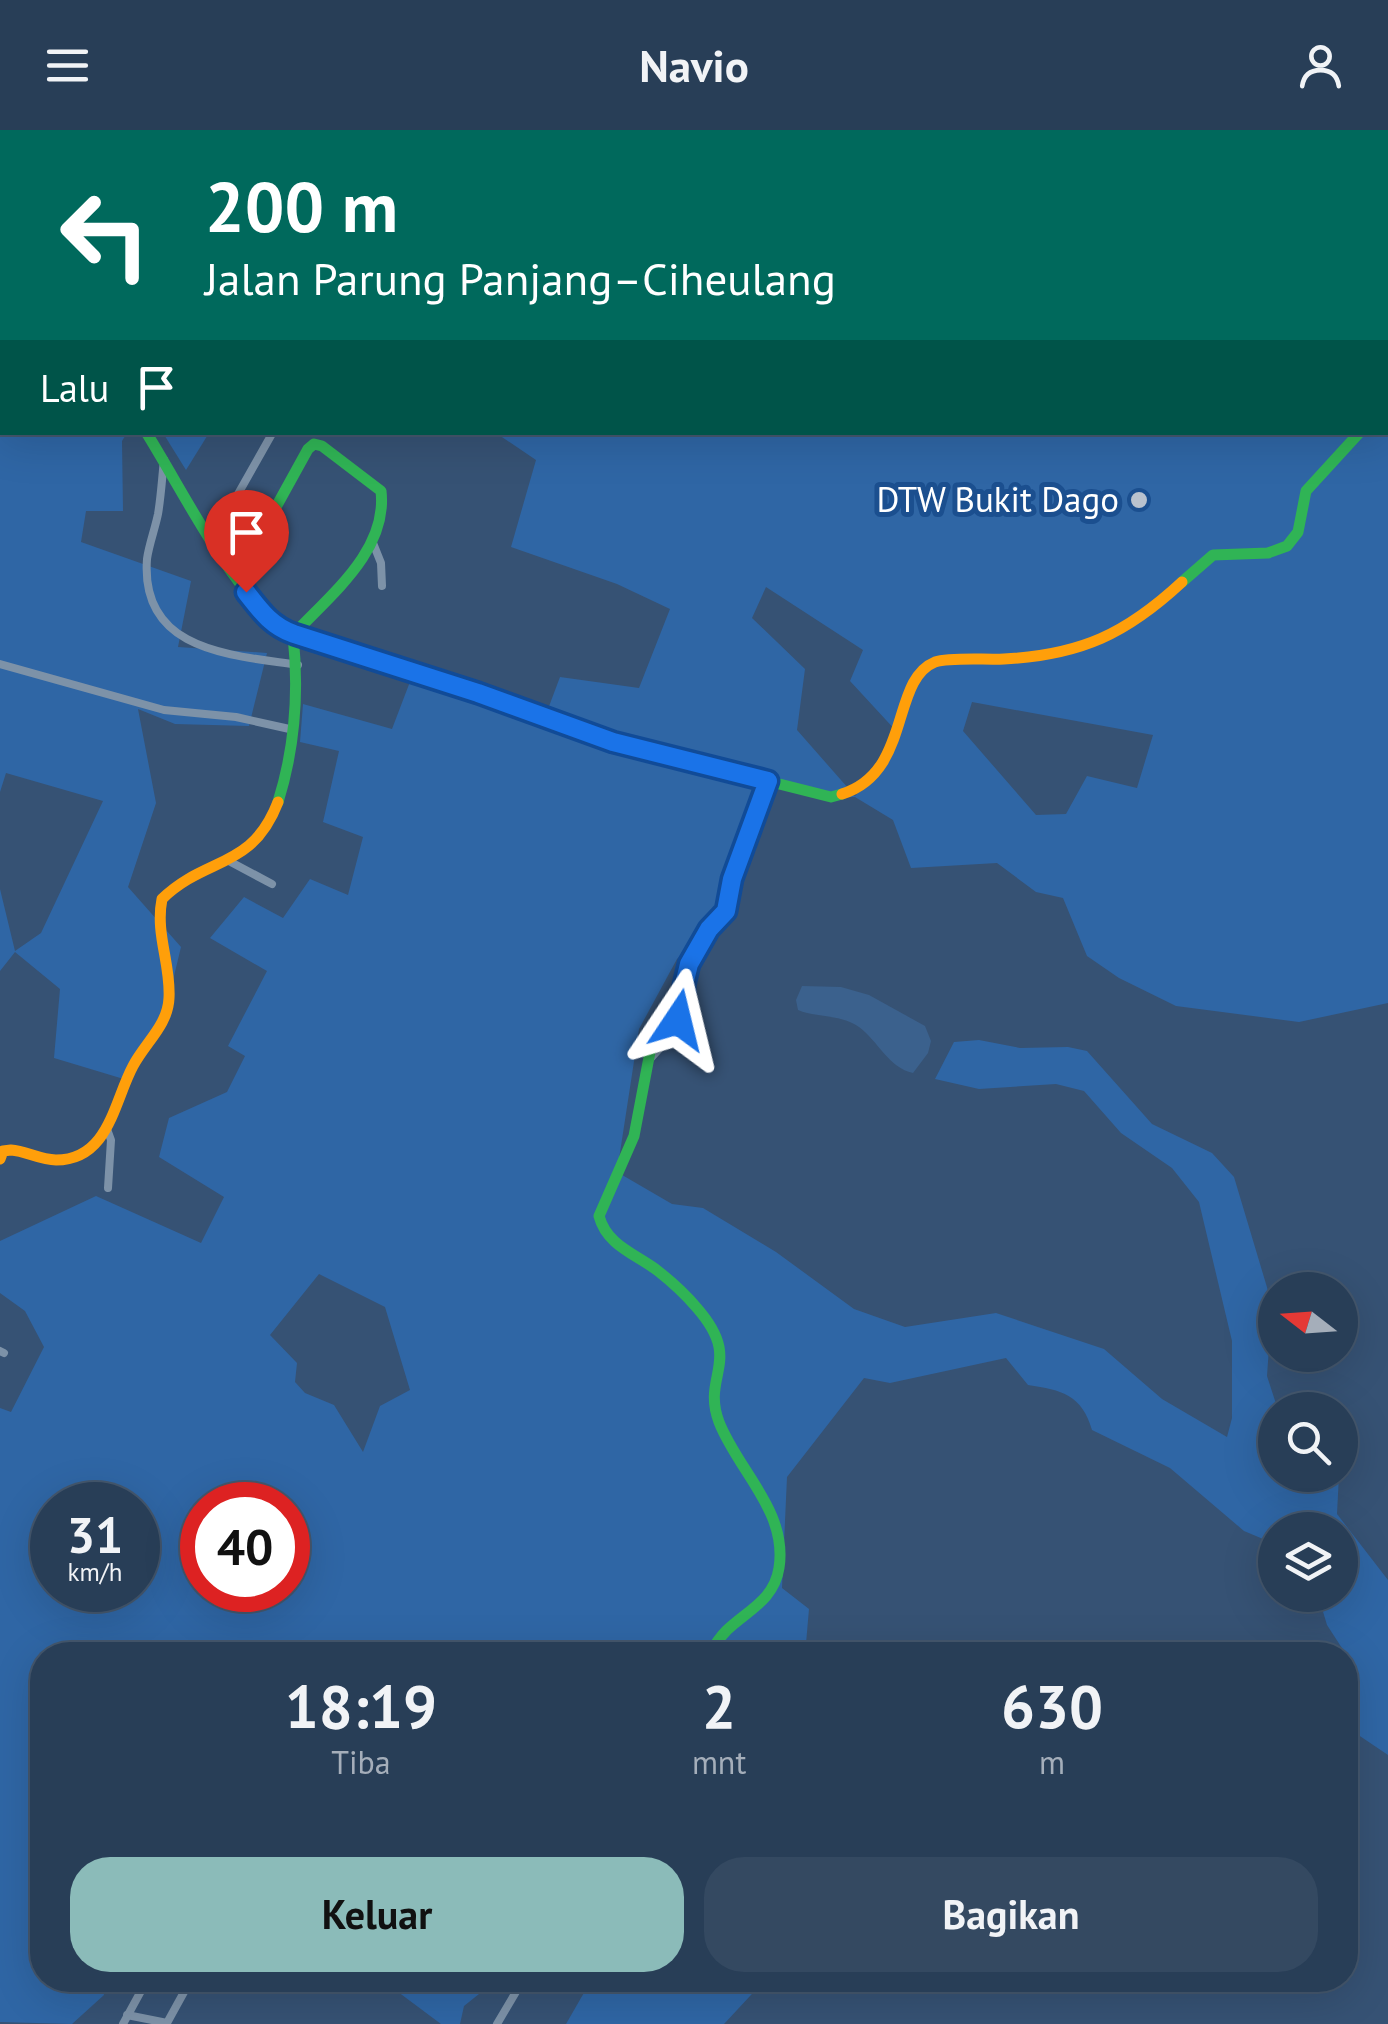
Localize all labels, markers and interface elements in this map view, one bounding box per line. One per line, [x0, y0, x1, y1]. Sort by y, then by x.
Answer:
text: Navio [639, 36, 749, 94]
icon: menu [40, 38, 95, 93]
icon: person [1293, 38, 1348, 93]
text: 200 m [205, 161, 398, 251]
icon: left [40, 170, 170, 300]
text: Jalan Parung Panjang–Ciheulang [205, 249, 836, 307]
icon: arrive [129, 360, 184, 415]
text: Lalu [40, 363, 109, 412]
place label: DTW Bukit Dago [876, 476, 1119, 522]
marker: DTW Bukit Dago [1128, 489, 1150, 511]
pin [204, 490, 289, 593]
icon: arrive [219, 505, 274, 560]
position arrow [626, 968, 730, 1072]
north arrow [1258, 1272, 1358, 1372]
map controls [1258, 1272, 1358, 1612]
button: search [1258, 1392, 1358, 1492]
speed limit sign: 40 [180, 1482, 310, 1612]
text: 31 [67, 1502, 123, 1567]
button: layers [1258, 1512, 1358, 1612]
text: km/h [68, 1556, 122, 1588]
text: 18:19 [285, 1667, 437, 1745]
text: 2 [702, 1667, 736, 1745]
text: 630 [1001, 1667, 1103, 1745]
text: Tiba [331, 1741, 391, 1783]
text: mnt [692, 1741, 746, 1783]
text: m [1039, 1741, 1065, 1783]
button: Keluar [70, 1857, 684, 1972]
button: Bagikan [704, 1857, 1318, 1972]

